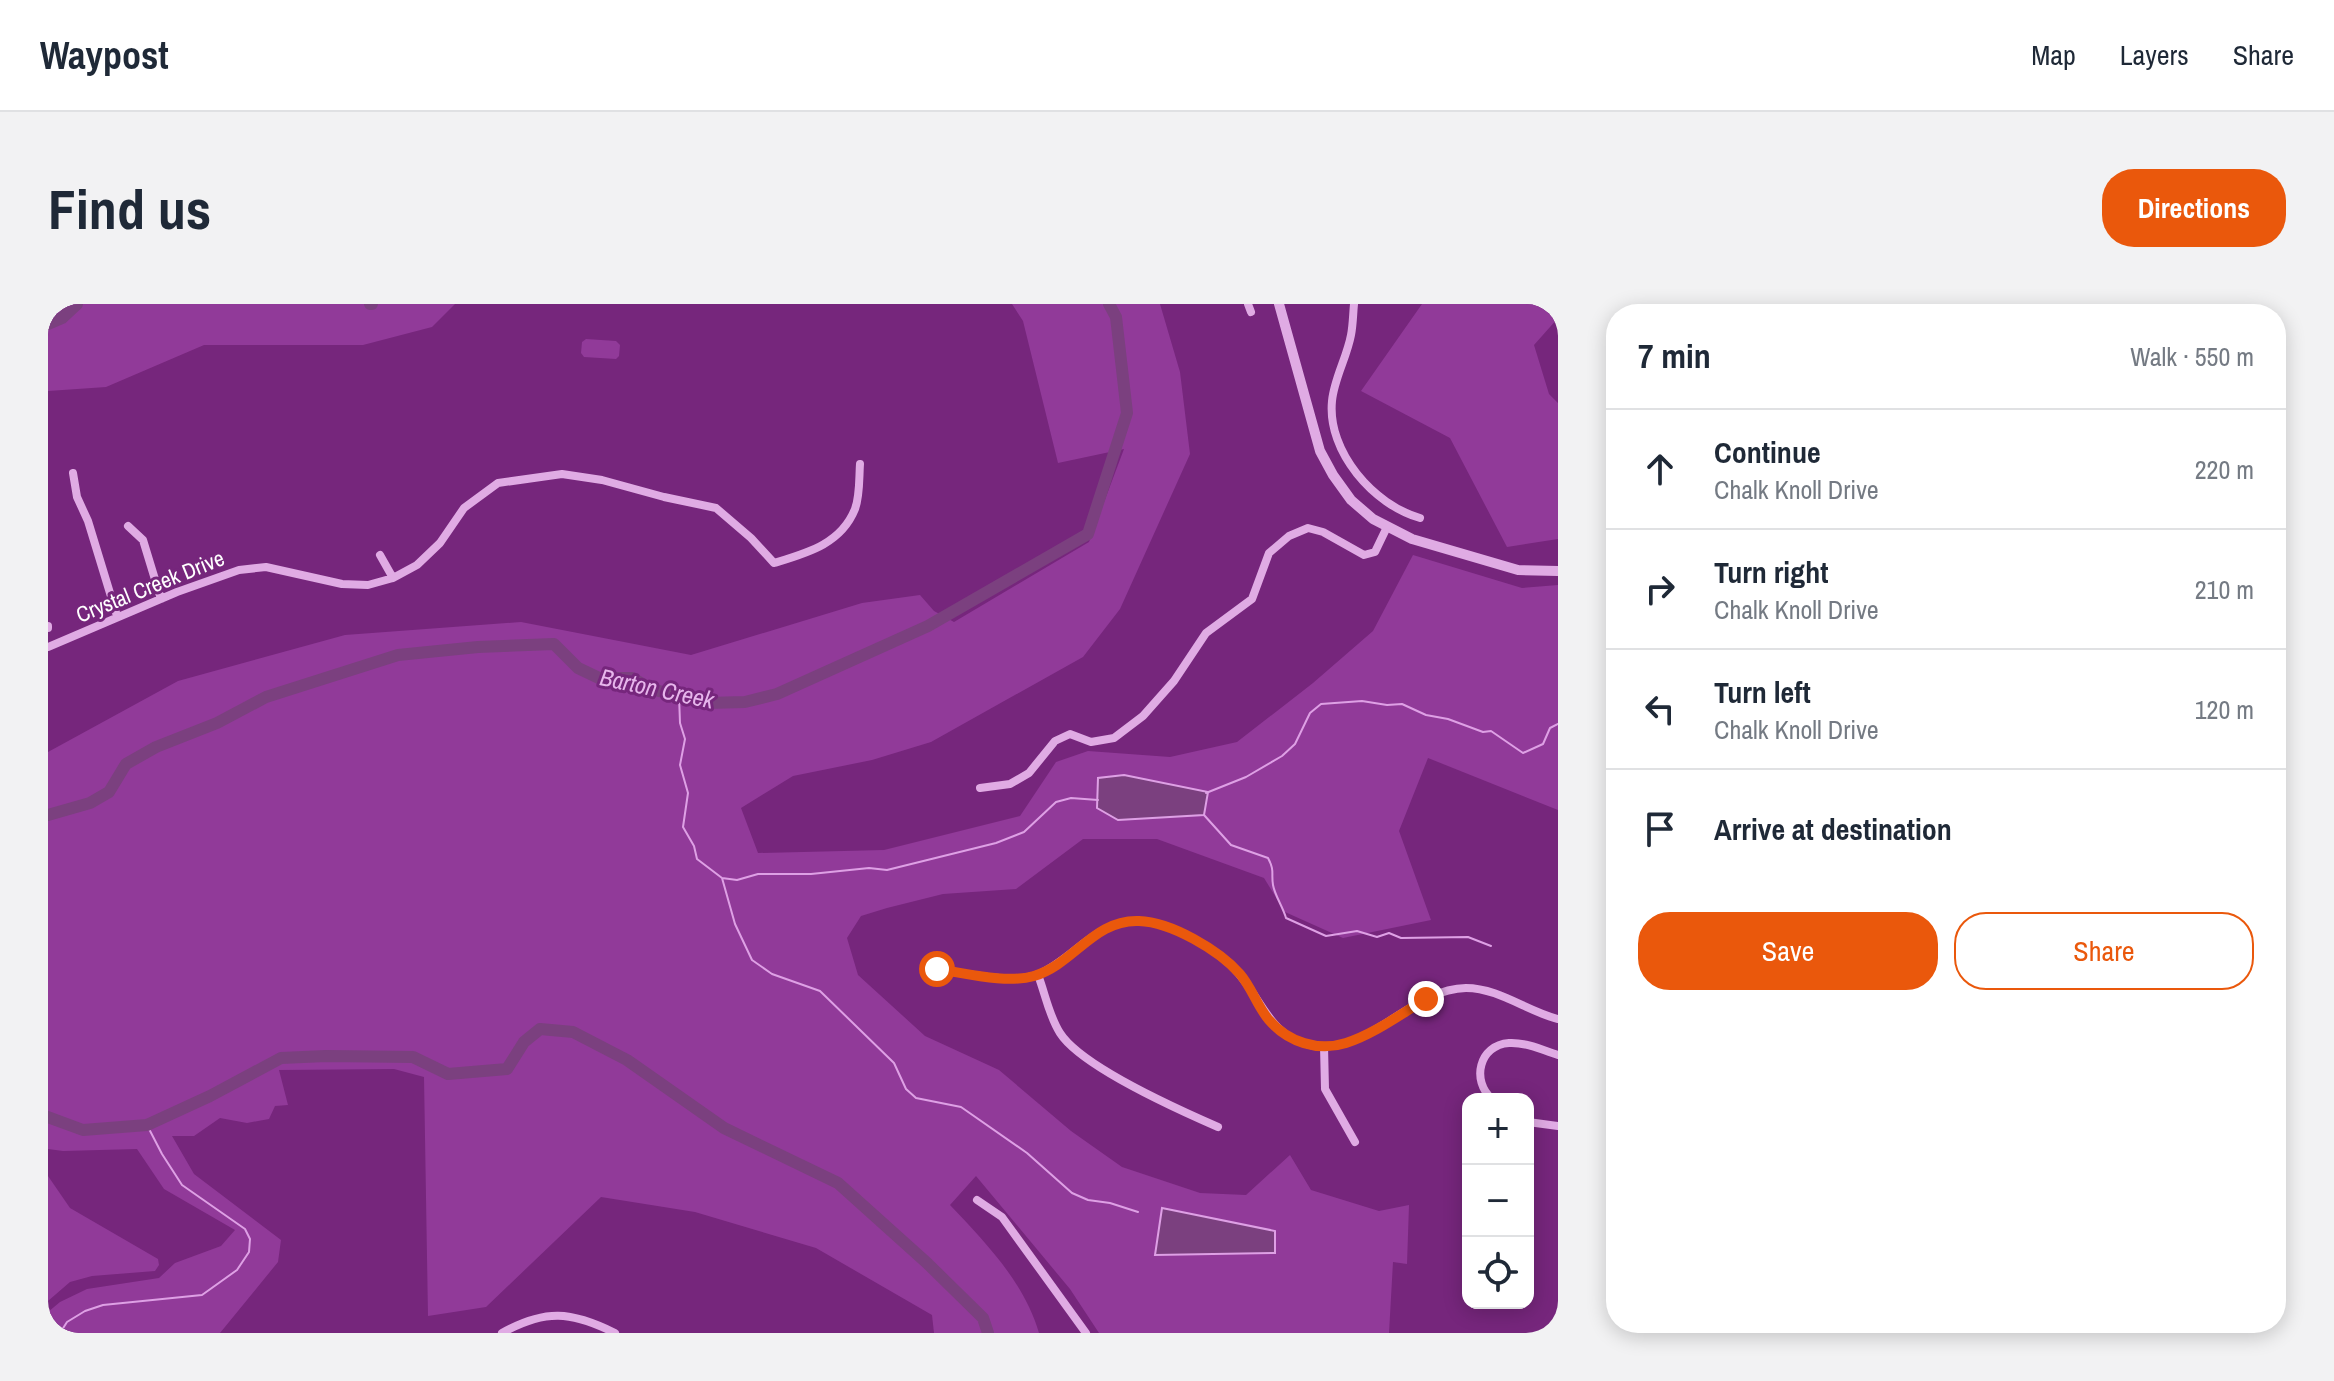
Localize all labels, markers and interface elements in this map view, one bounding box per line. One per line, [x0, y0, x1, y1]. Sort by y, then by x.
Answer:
text: Waypost [40, 30, 169, 81]
text: Map [2031, 36, 2076, 74]
text: Layers [2120, 36, 2189, 74]
text: Share [2233, 36, 2294, 74]
button: Directions [2102, 169, 2286, 247]
text: Find us [48, 171, 211, 246]
text: 7 min [1638, 333, 1711, 379]
text: Walk · 550 m [2130, 339, 2254, 374]
text: Continue [1714, 432, 1821, 472]
icon: ahead [1638, 447, 1682, 491]
text: 220 m [2195, 452, 2254, 487]
text: Chalk Knoll Drive [1714, 472, 1879, 507]
street label: Crystal Creek Drive [71, 543, 229, 629]
text: Turn right [1714, 552, 1828, 592]
icon: right [1638, 567, 1682, 611]
text: 210 m [2195, 572, 2254, 607]
text: Chalk Knoll Drive [1714, 592, 1879, 627]
water label: Barton Creek [597, 660, 718, 716]
text: Turn left [1714, 672, 1811, 712]
icon: left [1638, 687, 1682, 731]
text: 120 m [2195, 692, 2254, 727]
text: Chalk Knoll Drive [1714, 712, 1879, 747]
icon: arrive [1638, 807, 1682, 851]
text: Arrive at destination [1714, 809, 1952, 849]
button: Save [1638, 912, 1938, 990]
button: Share [1954, 912, 2254, 990]
route start [919, 951, 955, 987]
route end [1408, 981, 1444, 1017]
map controls [1462, 1093, 1534, 1309]
button: + [1462, 1093, 1534, 1165]
button: − [1462, 1165, 1534, 1237]
button: locate [1462, 1237, 1534, 1309]

